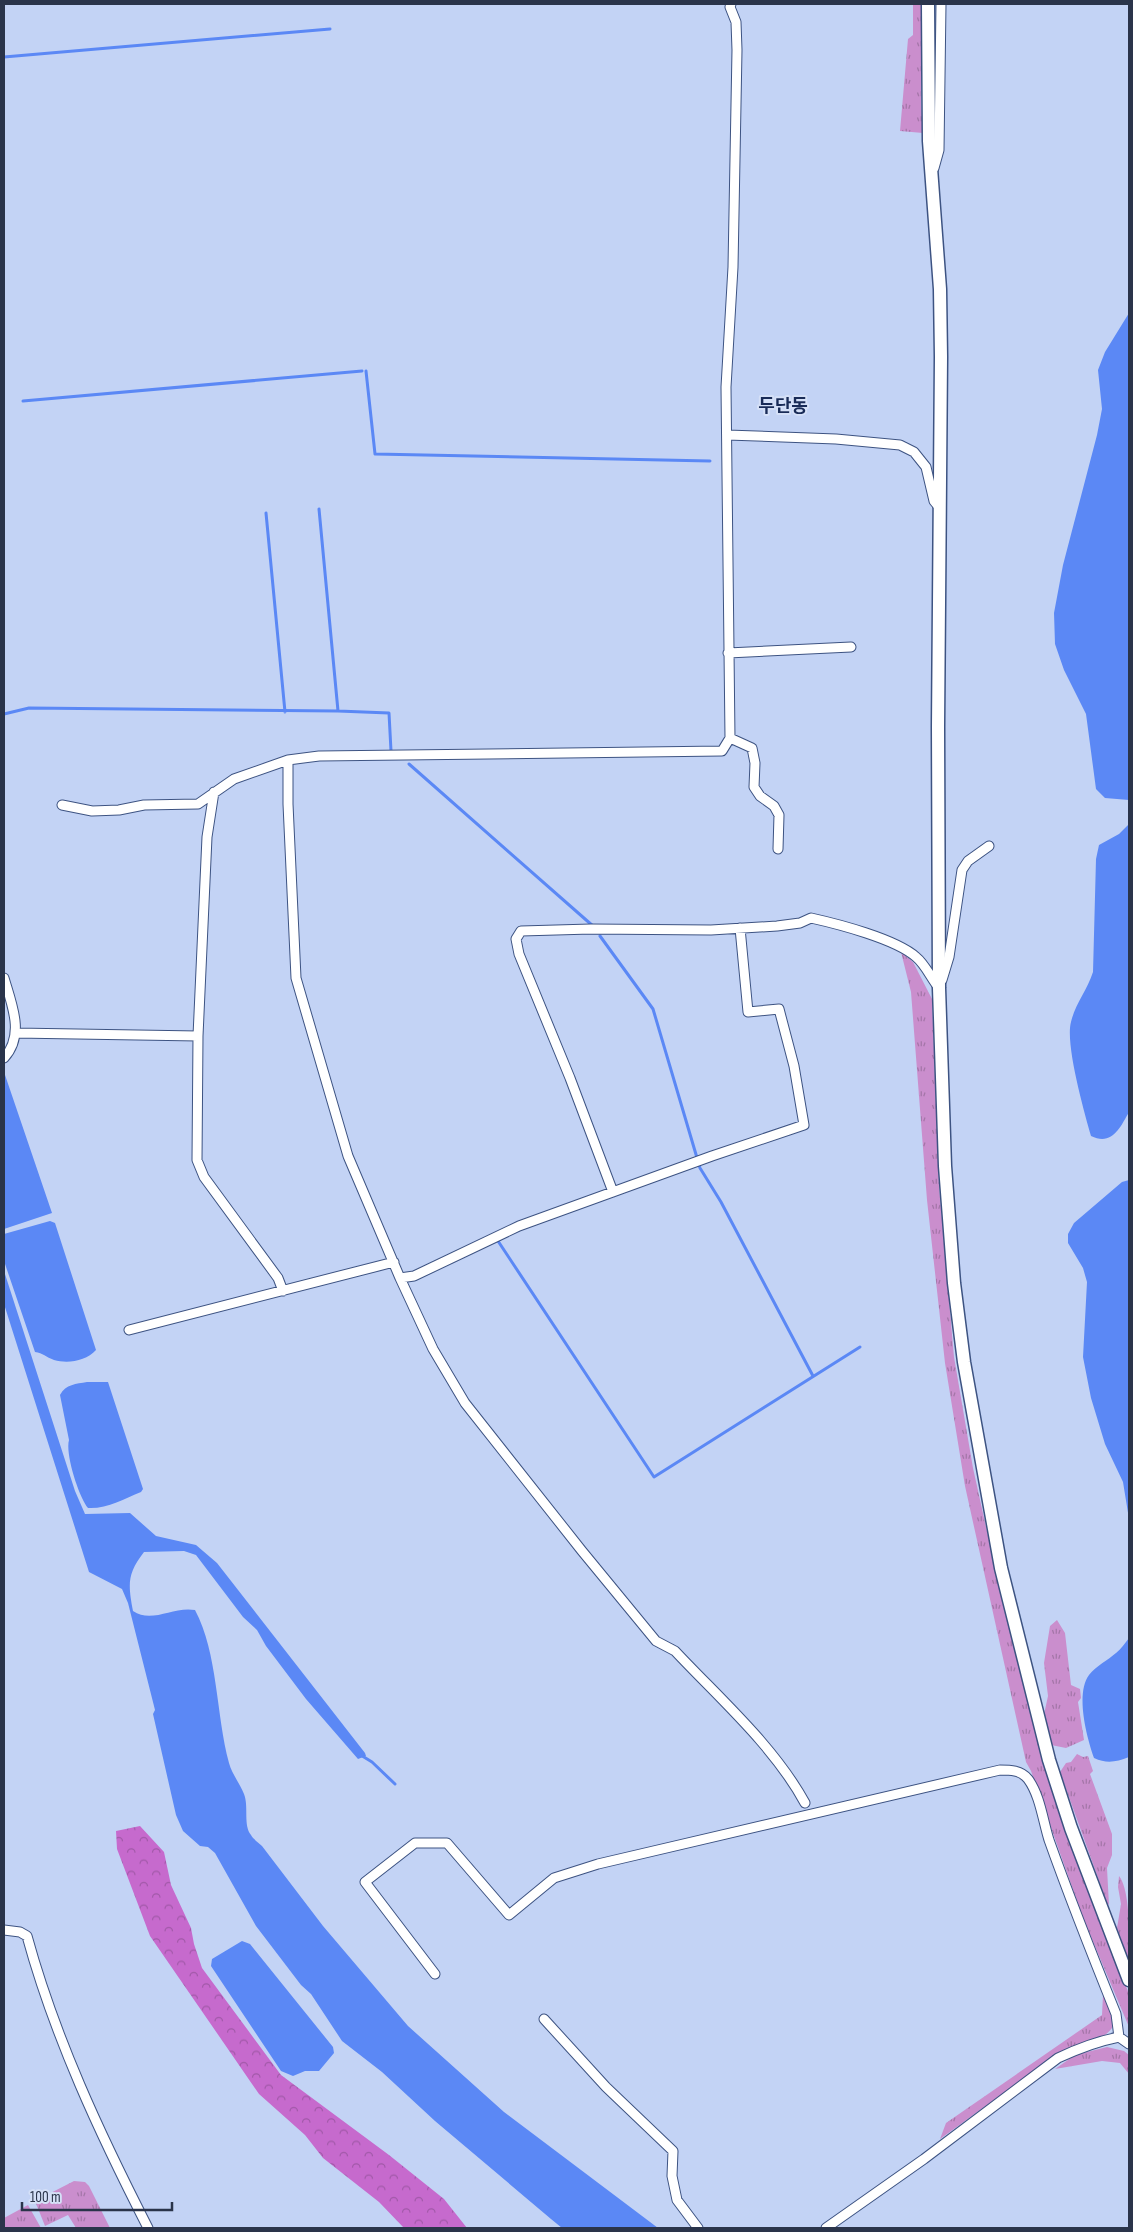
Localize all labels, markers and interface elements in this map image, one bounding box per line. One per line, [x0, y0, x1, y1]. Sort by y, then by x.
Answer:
district label: 두단동 [758, 396, 808, 417]
scale bar [22, 2180, 172, 2212]
text: 100 m [30, 2188, 61, 2207]

